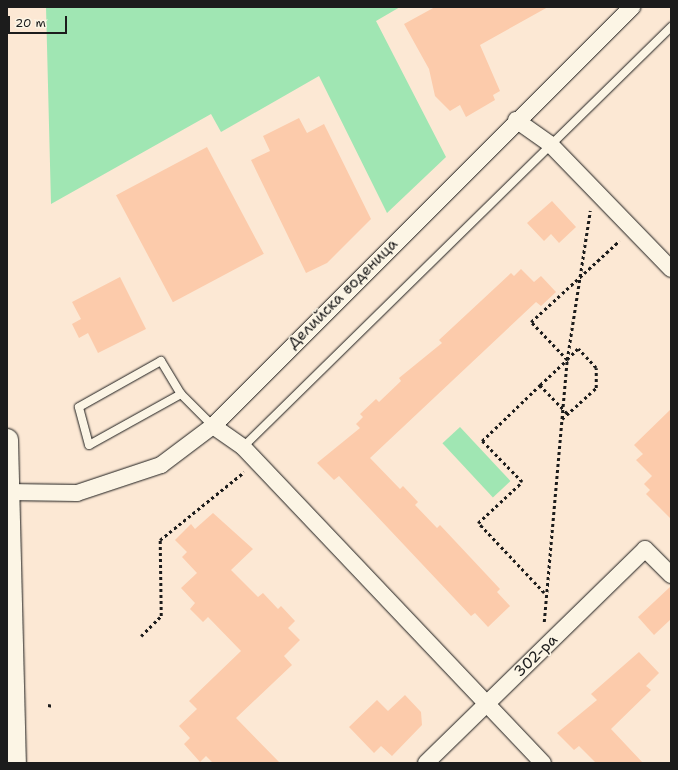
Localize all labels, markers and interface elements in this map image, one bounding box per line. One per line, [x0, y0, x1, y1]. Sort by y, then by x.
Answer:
scale bar [10, 8, 69, 34]
text: 20 m [15, 15, 46, 31]
street label: Делийска воденица [284, 235, 402, 353]
street label: 302-ра [511, 631, 561, 681]

